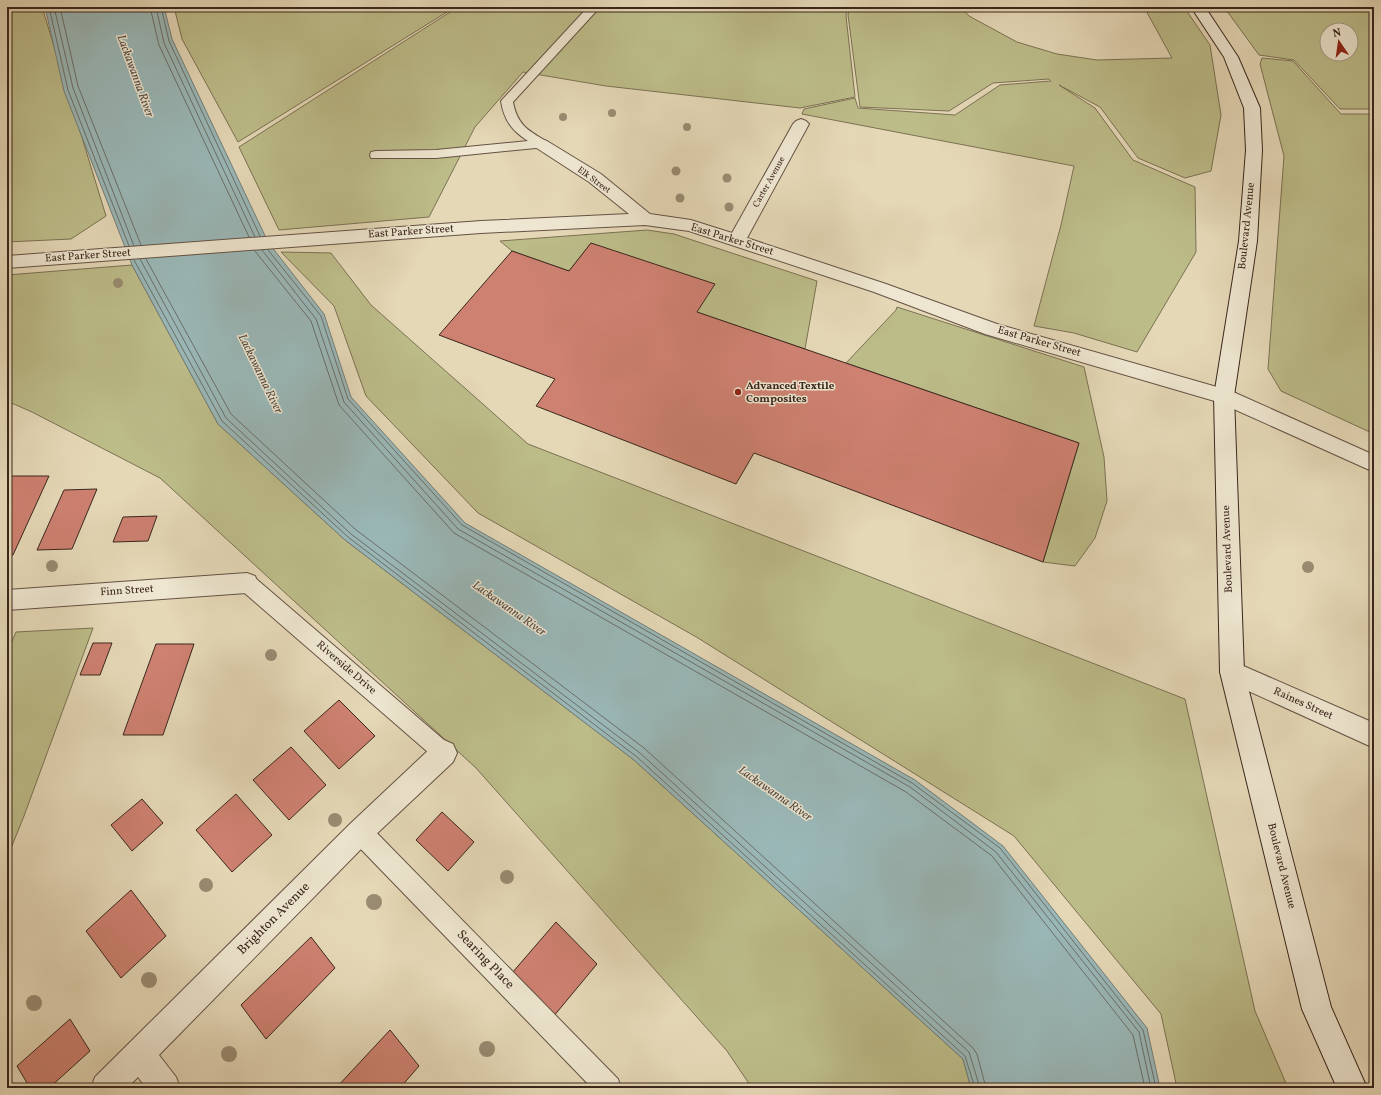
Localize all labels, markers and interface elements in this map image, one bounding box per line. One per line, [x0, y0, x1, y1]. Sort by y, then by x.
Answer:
north arrow [1319, 22, 1359, 62]
text: N [1332, 26, 1343, 42]
water label: Lackawanna River [113, 33, 158, 120]
street label: Carter Avenue [750, 154, 788, 210]
street label: Elk Street [575, 163, 613, 197]
street label: Boulevard Avenue [1235, 182, 1259, 270]
street label: East Parker Street [689, 220, 775, 260]
street label: East Parker Street [368, 222, 455, 242]
street label: East Parker Street [45, 246, 132, 266]
street label: East Parker Street [996, 323, 1083, 361]
water label: Lackawanna River [234, 332, 286, 417]
place label: Advanced Textile Composites [746, 379, 835, 407]
marker: Advanced Textile Composites [733, 387, 743, 397]
street label: Boulevard Avenue [1219, 505, 1237, 593]
water label: Lackawanna River [469, 578, 550, 641]
street label: Finn Street [100, 582, 154, 600]
street label: Riverside Drive [313, 638, 379, 698]
street label: Raines Street [1271, 684, 1335, 724]
water label: Lackawanna River [735, 763, 816, 826]
street label: Boulevard Avenue [1263, 822, 1299, 910]
street label: Brighton Avenue [234, 879, 314, 959]
street label: Searing Place [452, 926, 518, 994]

